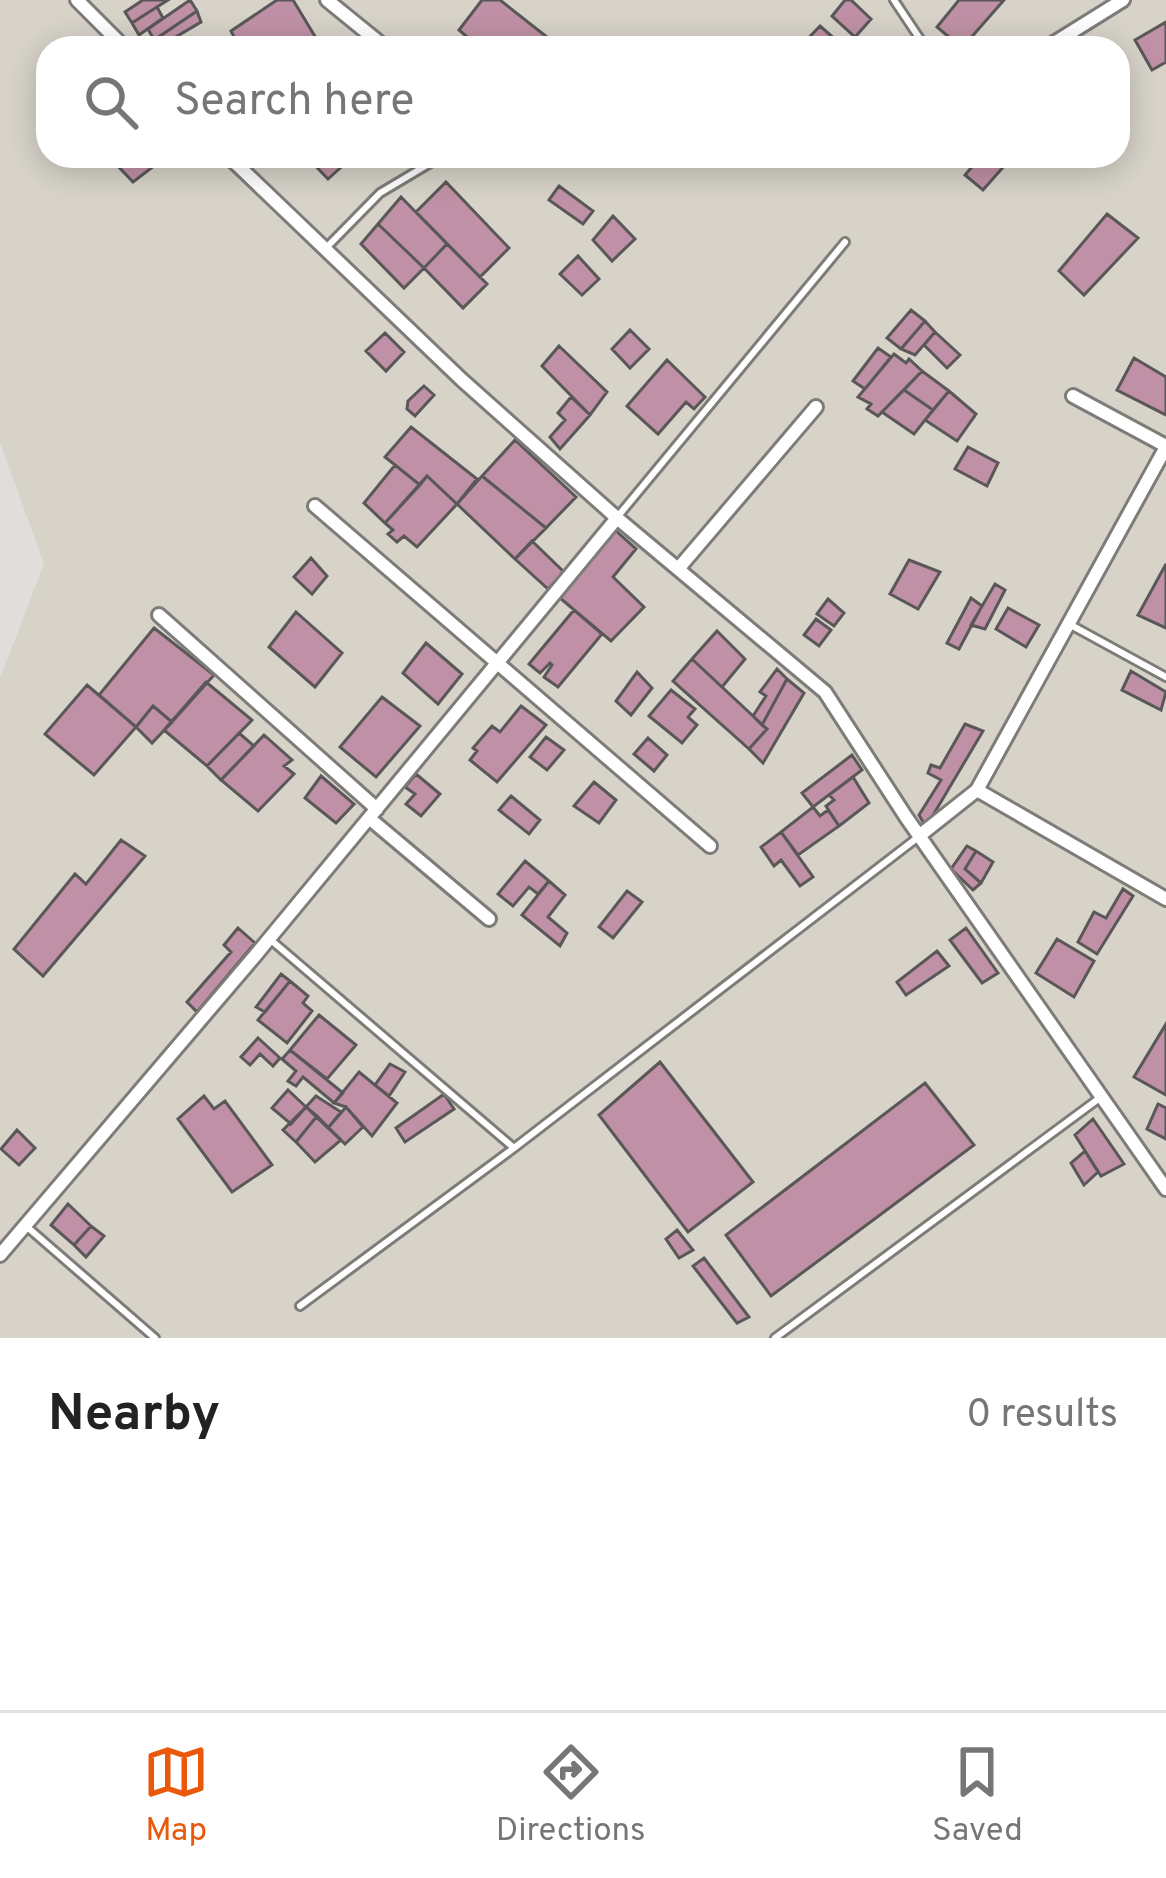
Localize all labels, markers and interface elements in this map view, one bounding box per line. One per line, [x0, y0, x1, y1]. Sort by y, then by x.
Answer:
search box [36, 36, 1130, 168]
icon: search [78, 69, 144, 135]
text: Search here [174, 74, 414, 131]
text: Nearby [48, 1384, 220, 1449]
text: 0 results [966, 1392, 1118, 1441]
tab: Map [143, 1739, 209, 1853]
tab: Directions [496, 1739, 646, 1853]
tab: Saved [932, 1739, 1023, 1853]

